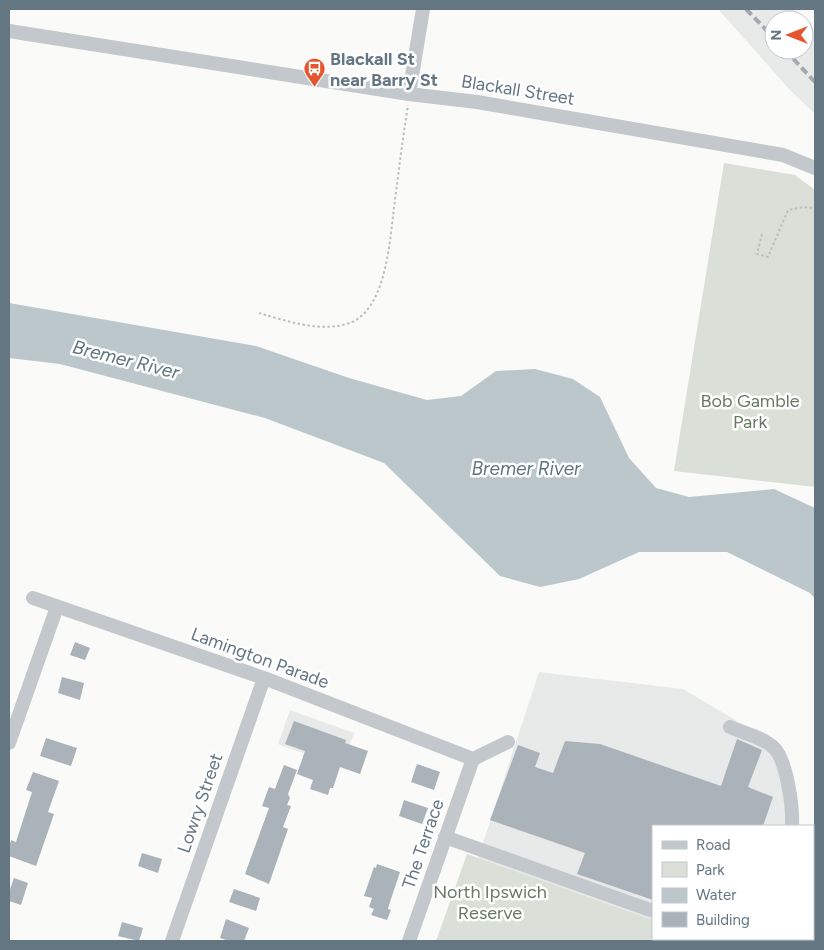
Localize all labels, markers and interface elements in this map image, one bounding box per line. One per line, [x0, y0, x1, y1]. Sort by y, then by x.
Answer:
north arrow [764, 10, 814, 60]
text: N [768, 30, 785, 40]
place label: Blackall St near Barry St [330, 48, 438, 91]
bus stop icon: Blackall St near Barry St [302, 57, 326, 88]
street label: Blackall Street [460, 70, 576, 110]
water label: Bremer River [70, 335, 182, 384]
park label: Bob Gamble Park [701, 390, 800, 433]
water label: Bremer River [471, 457, 581, 480]
street label: Lamington Parade [188, 623, 332, 693]
street label: Lowry Street [173, 750, 227, 856]
street label: The Terrace [397, 796, 449, 892]
legend [652, 825, 814, 940]
text: Road [696, 836, 731, 854]
text: Park [696, 861, 725, 879]
park label: North Ipswich Reserve [433, 881, 547, 924]
text: Water [696, 886, 736, 904]
text: Building [696, 911, 750, 929]

